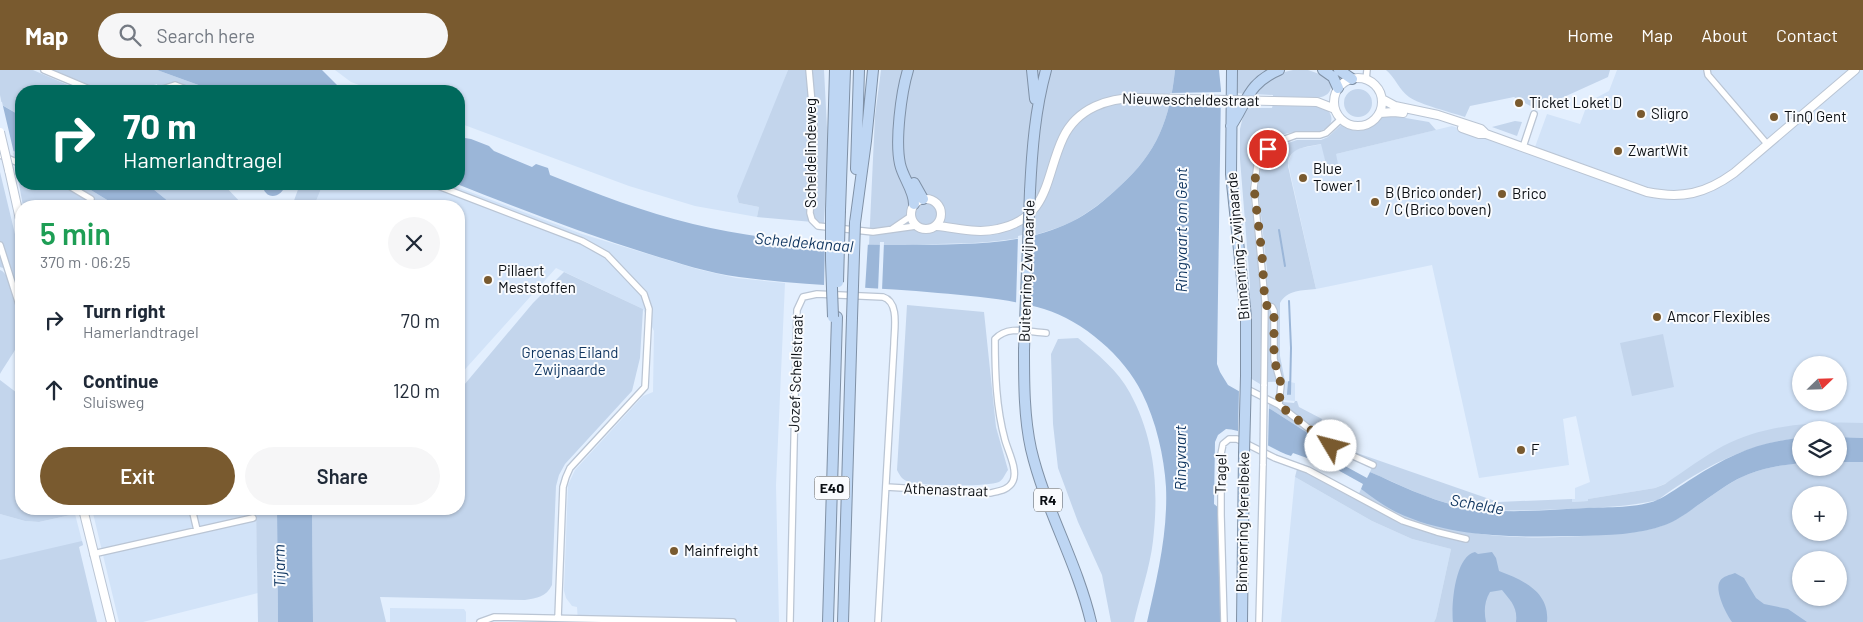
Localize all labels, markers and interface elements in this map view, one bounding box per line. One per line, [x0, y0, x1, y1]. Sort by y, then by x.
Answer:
search box [98, 13, 448, 58]
text: Map [25, 21, 68, 50]
icon: search [116, 21, 144, 49]
text: Search here [156, 24, 255, 47]
text: Home [1567, 24, 1613, 46]
text: Map [1641, 24, 1673, 46]
text: About [1701, 24, 1748, 46]
text: Contact [1776, 24, 1838, 46]
street label: Nieuwescheldestraat [1122, 89, 1260, 109]
place label: Ticket Loket D [1529, 93, 1622, 111]
marker: Ticket Loket D [1513, 97, 1525, 109]
street label: Scheldelindeweg [801, 98, 819, 208]
text: 70 m [123, 104, 197, 146]
place label: Sligro [1651, 104, 1689, 122]
icon: right [40, 105, 105, 170]
place label: TinQ Gent [1784, 107, 1847, 125]
marker: Sligro [1635, 108, 1647, 120]
marker: TinQ Gent [1768, 111, 1780, 123]
pin [1247, 128, 1289, 170]
icon: arrive [1254, 135, 1282, 163]
place label: ZwartWit [1628, 141, 1688, 159]
marker: ZwartWit [1612, 145, 1624, 157]
text: Hamerlandtragel [123, 146, 282, 172]
place label: Blue Tower 1 [1313, 159, 1361, 194]
water label: Ringvaart om Gent [1171, 167, 1190, 292]
street label: Binnenring-Zwijnaarde [1222, 171, 1252, 321]
marker: Blue Tower 1 [1297, 172, 1309, 184]
place label: B (Brico onder) / C (Brico boven) [1385, 183, 1491, 218]
place label: Brico [1512, 184, 1547, 202]
marker: Brico [1496, 188, 1508, 200]
marker: B (Brico onder) / C (Brico boven) [1369, 196, 1381, 208]
street label: Buitenring Zwijnaarde [1015, 200, 1037, 342]
text: 5 min [40, 215, 111, 251]
button: close [388, 217, 440, 269]
water label: Scheldekanaal [754, 228, 855, 255]
text: 370 m · 06:25 [40, 252, 131, 271]
place label: Pillaert Meststoffen [498, 261, 576, 296]
marker: Pillaert Meststoffen [482, 274, 494, 286]
text: Turn right [83, 299, 165, 322]
icon: right [40, 306, 68, 334]
place label: Amcor Flexibles [1667, 307, 1770, 325]
text: 70 m [401, 309, 440, 332]
marker: Amcor Flexibles [1651, 311, 1663, 323]
street label: Jozef Schellstraat [784, 314, 806, 432]
text: Hamerlandtragel [83, 322, 199, 341]
park label: Groenas Eiland Zwijnaarde [522, 343, 618, 378]
north arrow [1792, 356, 1848, 411]
map controls [1792, 356, 1847, 606]
text: Continue [83, 369, 159, 392]
icon: ahead [40, 376, 68, 404]
text: 120 m [393, 379, 440, 402]
text: Sluisweg [83, 392, 144, 411]
position arrow [1304, 419, 1356, 471]
button: layers [1792, 421, 1847, 476]
water label: Ringvaart [1170, 425, 1189, 491]
place label: F [1531, 440, 1540, 458]
marker: F [1515, 444, 1527, 456]
button: Exit [40, 447, 235, 505]
button: Share [245, 447, 440, 505]
street label: Binnenring Merelbeke [1232, 452, 1252, 592]
street label: Tragel [1211, 454, 1229, 494]
road number: E40 [814, 476, 850, 499]
street label: Athenastraat [903, 479, 989, 499]
button: + [1792, 486, 1847, 541]
road number: R4 [1034, 488, 1062, 512]
water label: Schelde [1449, 489, 1505, 518]
place label: Mainfreight [684, 541, 758, 559]
water label: Tijarm [269, 544, 288, 588]
marker: Mainfreight [668, 545, 680, 557]
button: − [1792, 551, 1847, 606]

